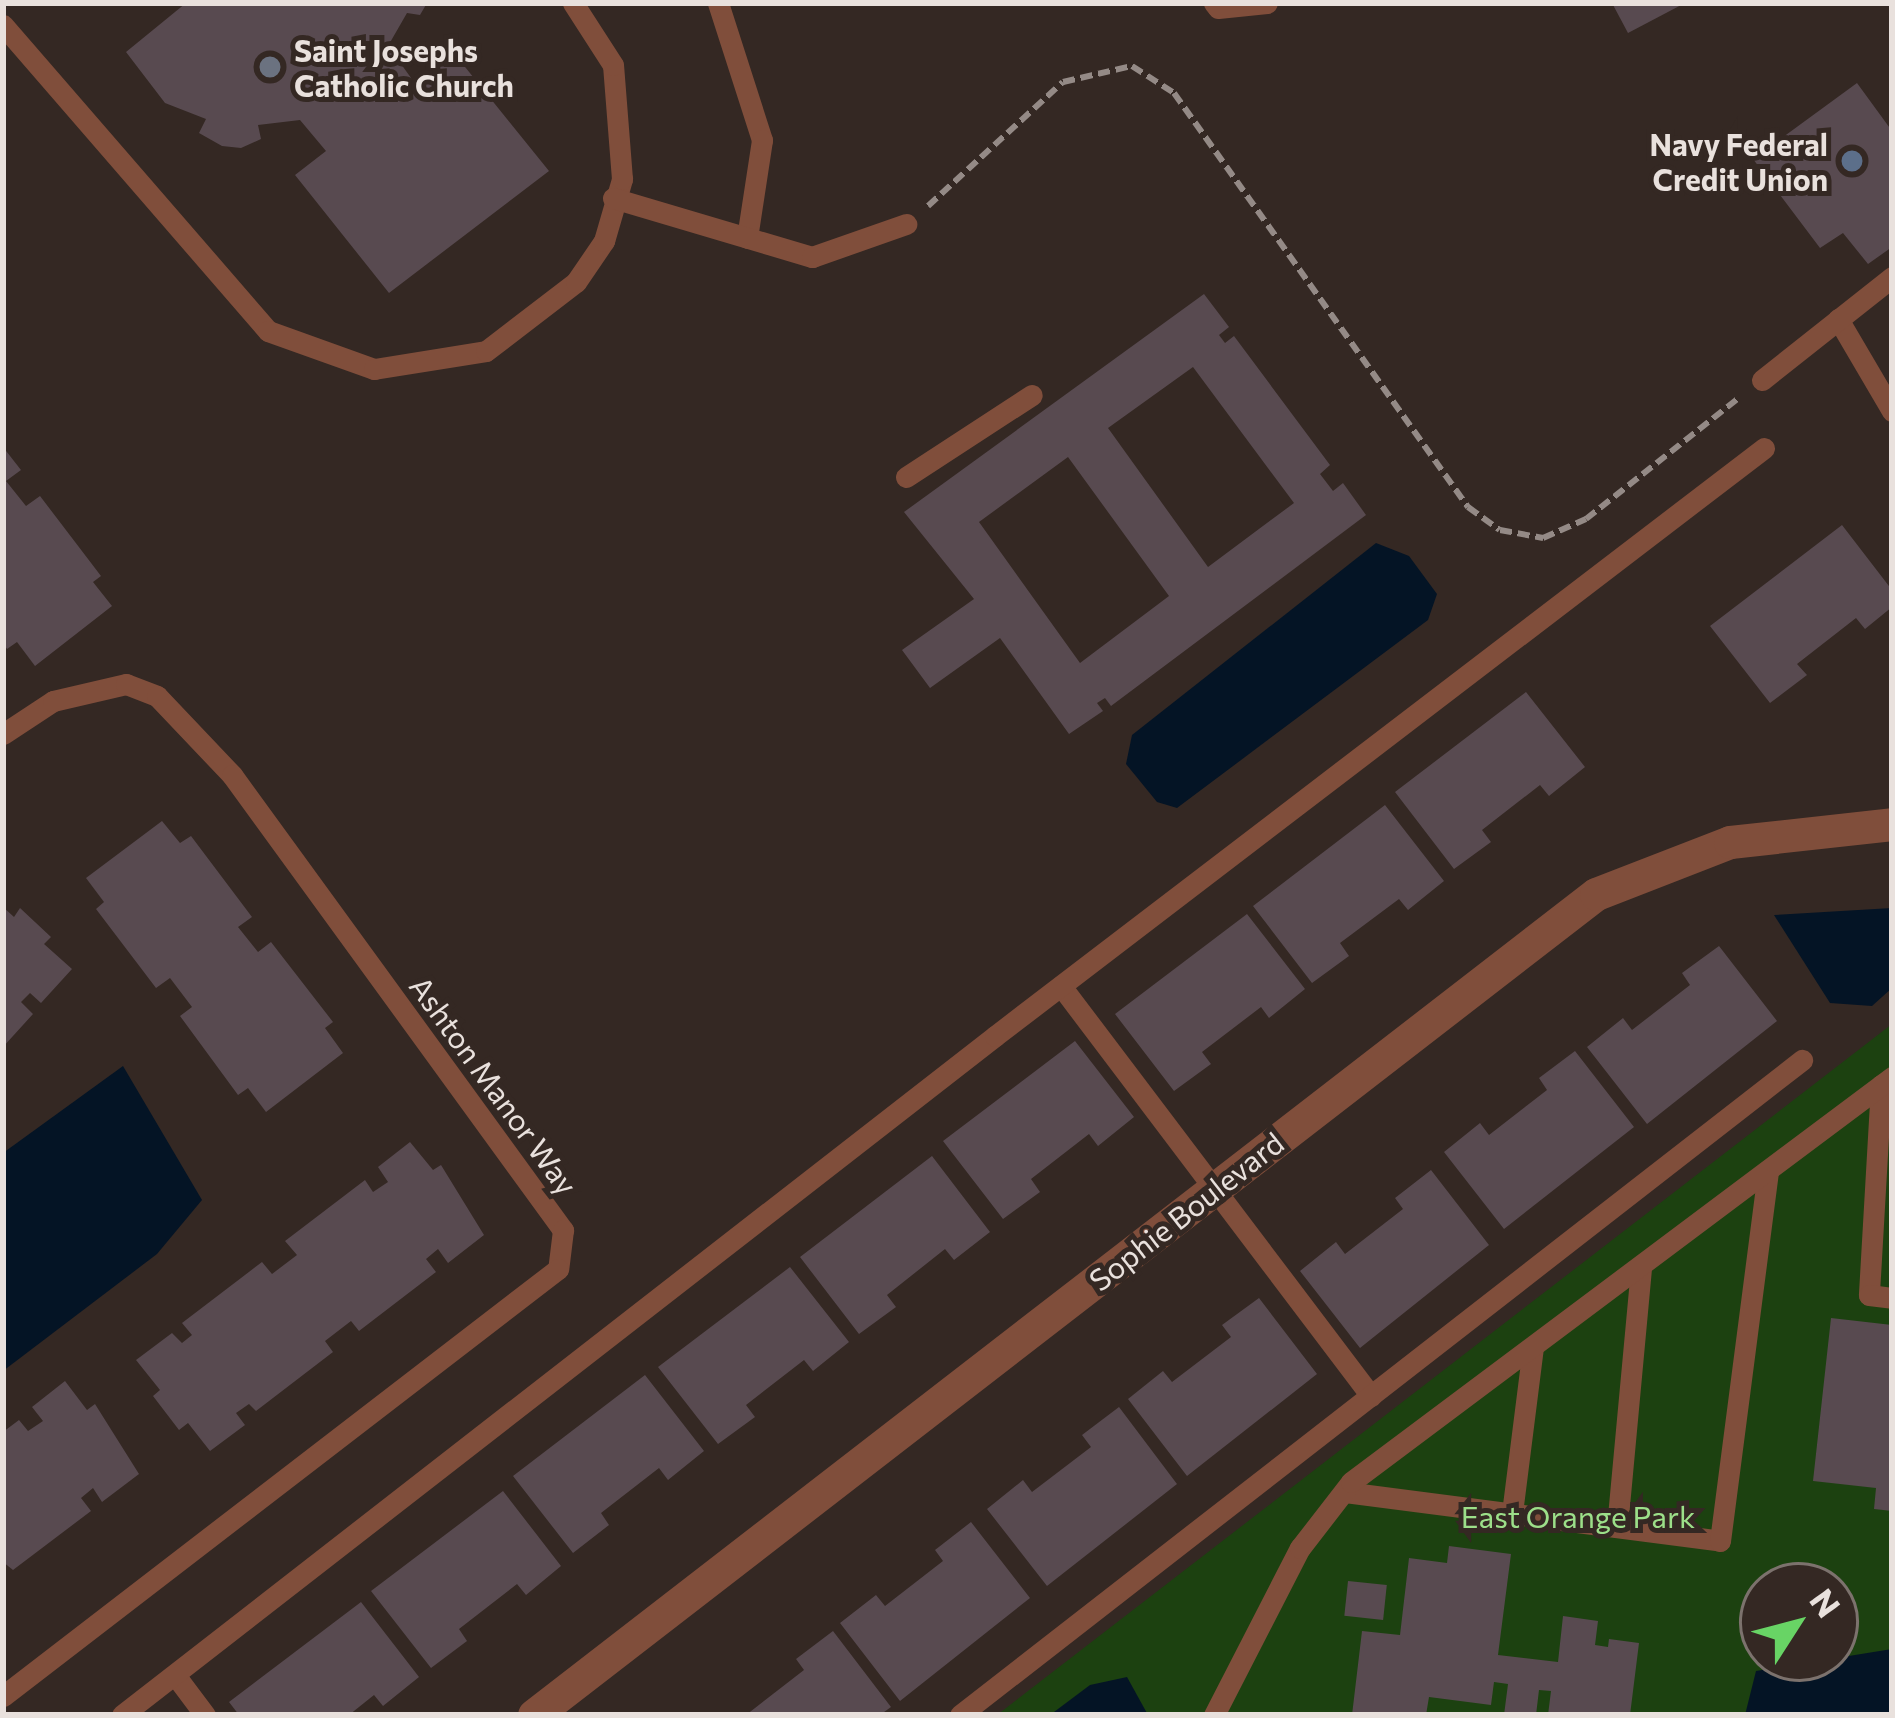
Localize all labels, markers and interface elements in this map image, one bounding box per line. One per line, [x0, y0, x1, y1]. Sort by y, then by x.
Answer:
place label: Saint Josephs Catholic Church [294, 32, 514, 103]
marker: Saint Josephs Catholic Church [257, 54, 283, 80]
place label: Navy Federal Credit Union [1649, 126, 1828, 196]
marker: Navy Federal Credit Union [1839, 148, 1865, 174]
street label: Ashton Manor Way [403, 969, 585, 1201]
street label: Sophie Boulevard [1082, 1124, 1290, 1298]
park label: East Orange Park [1461, 1498, 1695, 1534]
north arrow [1739, 1562, 1859, 1682]
text: N [1802, 1580, 1850, 1624]

